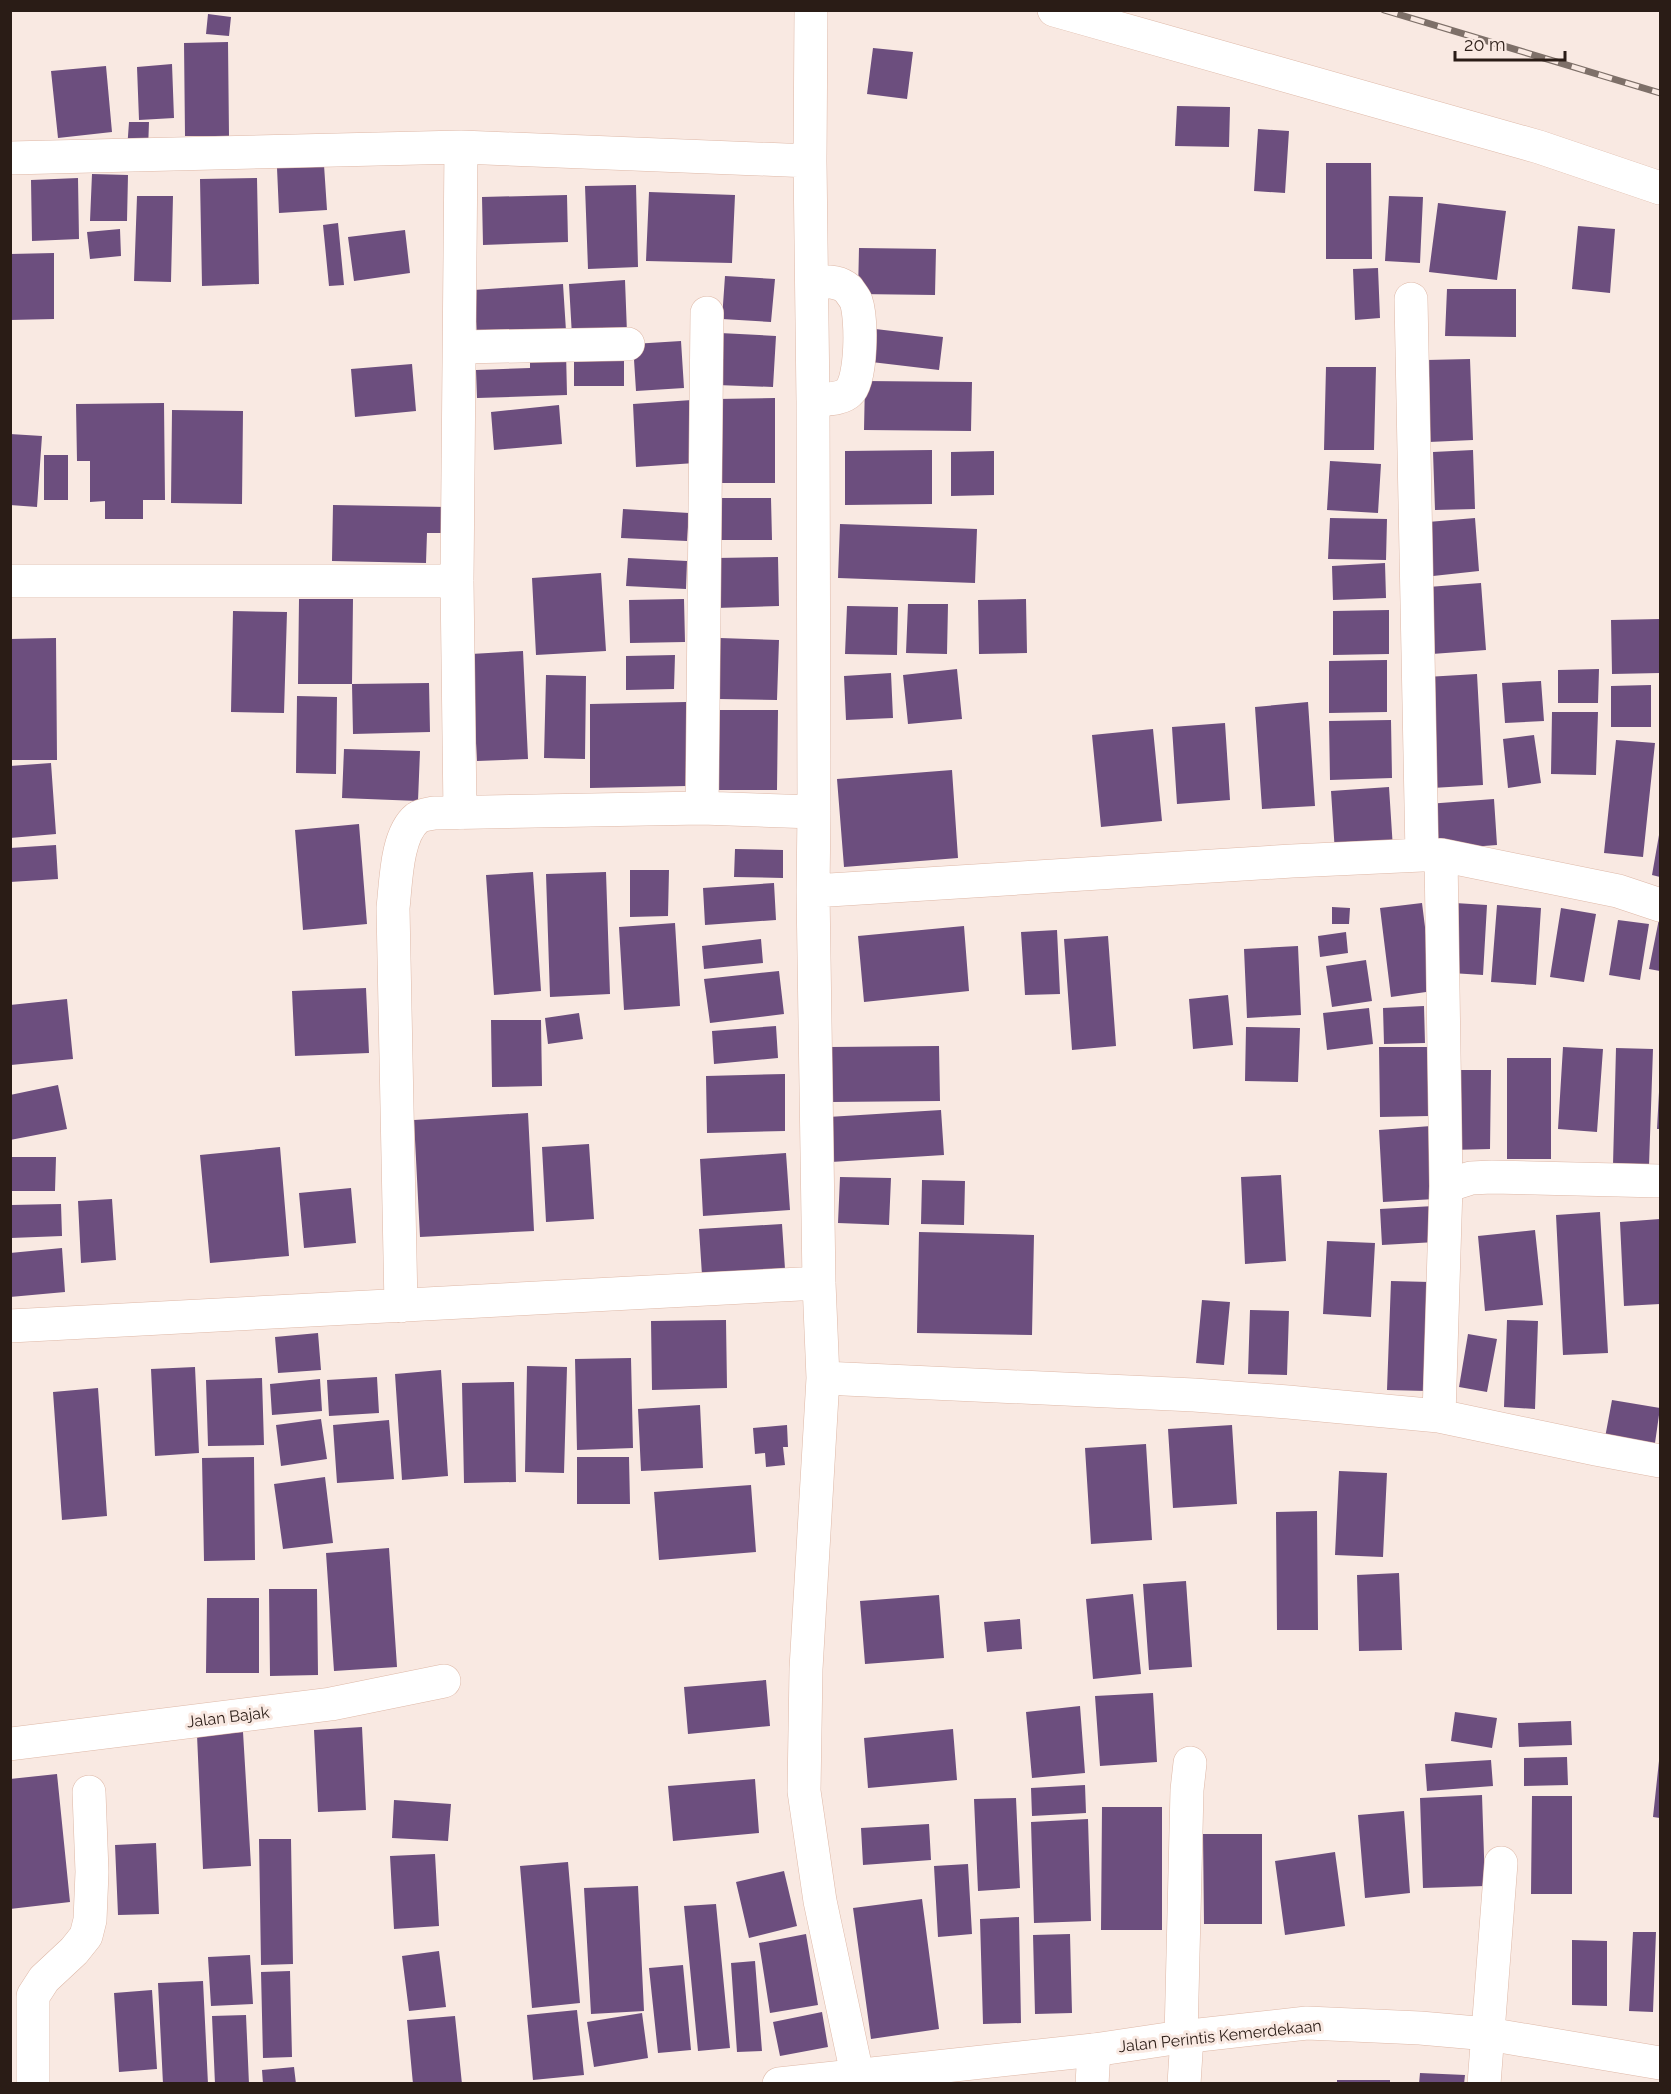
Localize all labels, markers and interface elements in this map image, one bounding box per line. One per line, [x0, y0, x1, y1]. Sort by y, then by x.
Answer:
scale bar [1455, 24, 1564, 62]
text: 20 m [1464, 34, 1506, 55]
street label: Jalan Bajak [186, 1702, 271, 1731]
street label: Jalan Perintis Kemerdekaan [1117, 2016, 1323, 2056]

